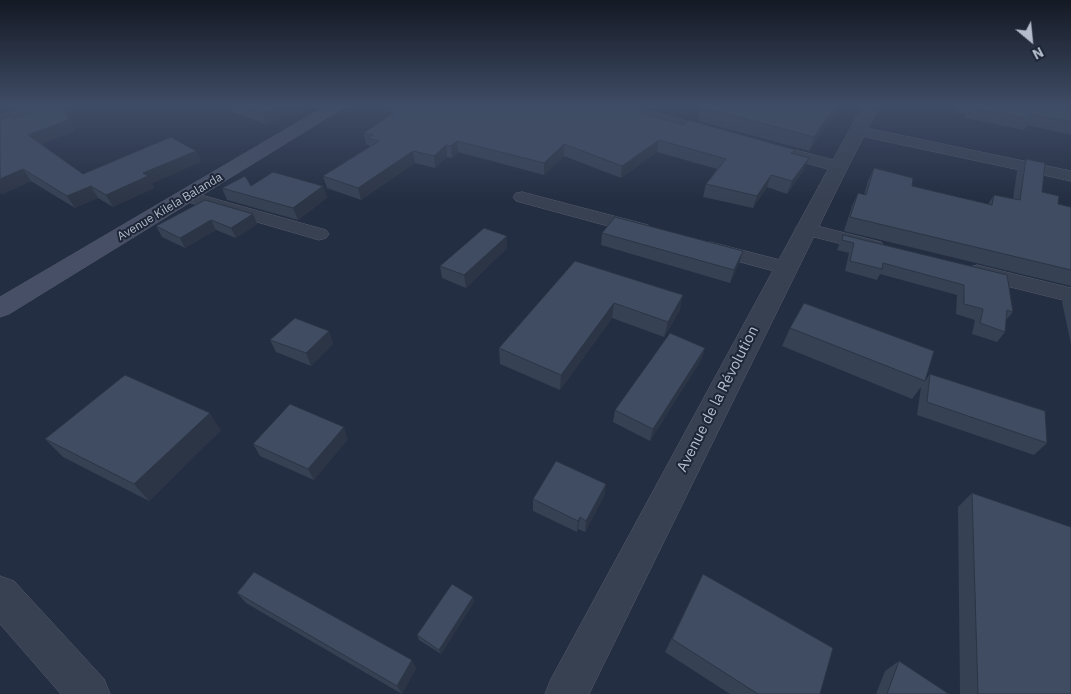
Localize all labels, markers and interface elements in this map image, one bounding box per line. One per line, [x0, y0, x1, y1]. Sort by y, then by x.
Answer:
north arrow [1006, 15, 1056, 65]
text: N [1029, 43, 1047, 64]
street label: Avenue Kilela Balanda [115, 170, 225, 244]
street label: Avenue de la Révolution [673, 323, 763, 475]

